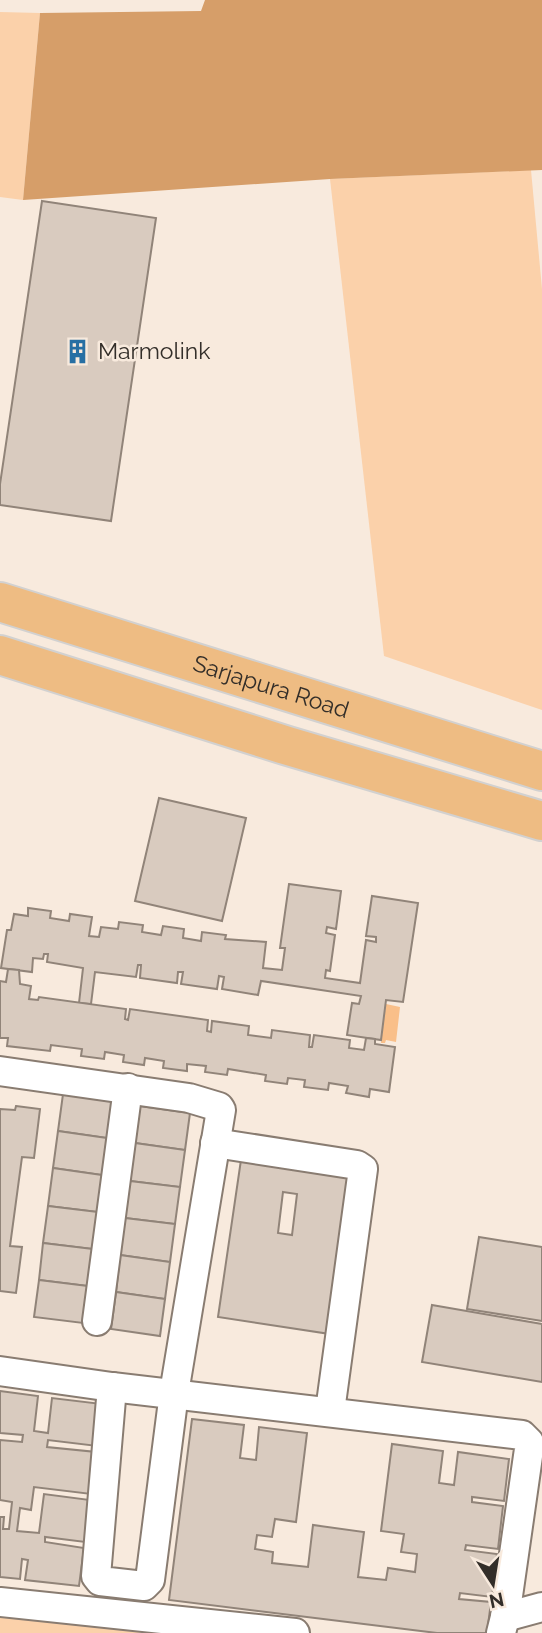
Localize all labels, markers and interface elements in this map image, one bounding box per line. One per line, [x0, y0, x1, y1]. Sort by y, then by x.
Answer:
building icon: Marmolink [64, 337, 92, 365]
place label: Marmolink [98, 337, 210, 364]
street label: Sarjapura Road [190, 649, 353, 723]
north arrow [458, 1549, 528, 1619]
text: N [487, 1588, 506, 1613]

